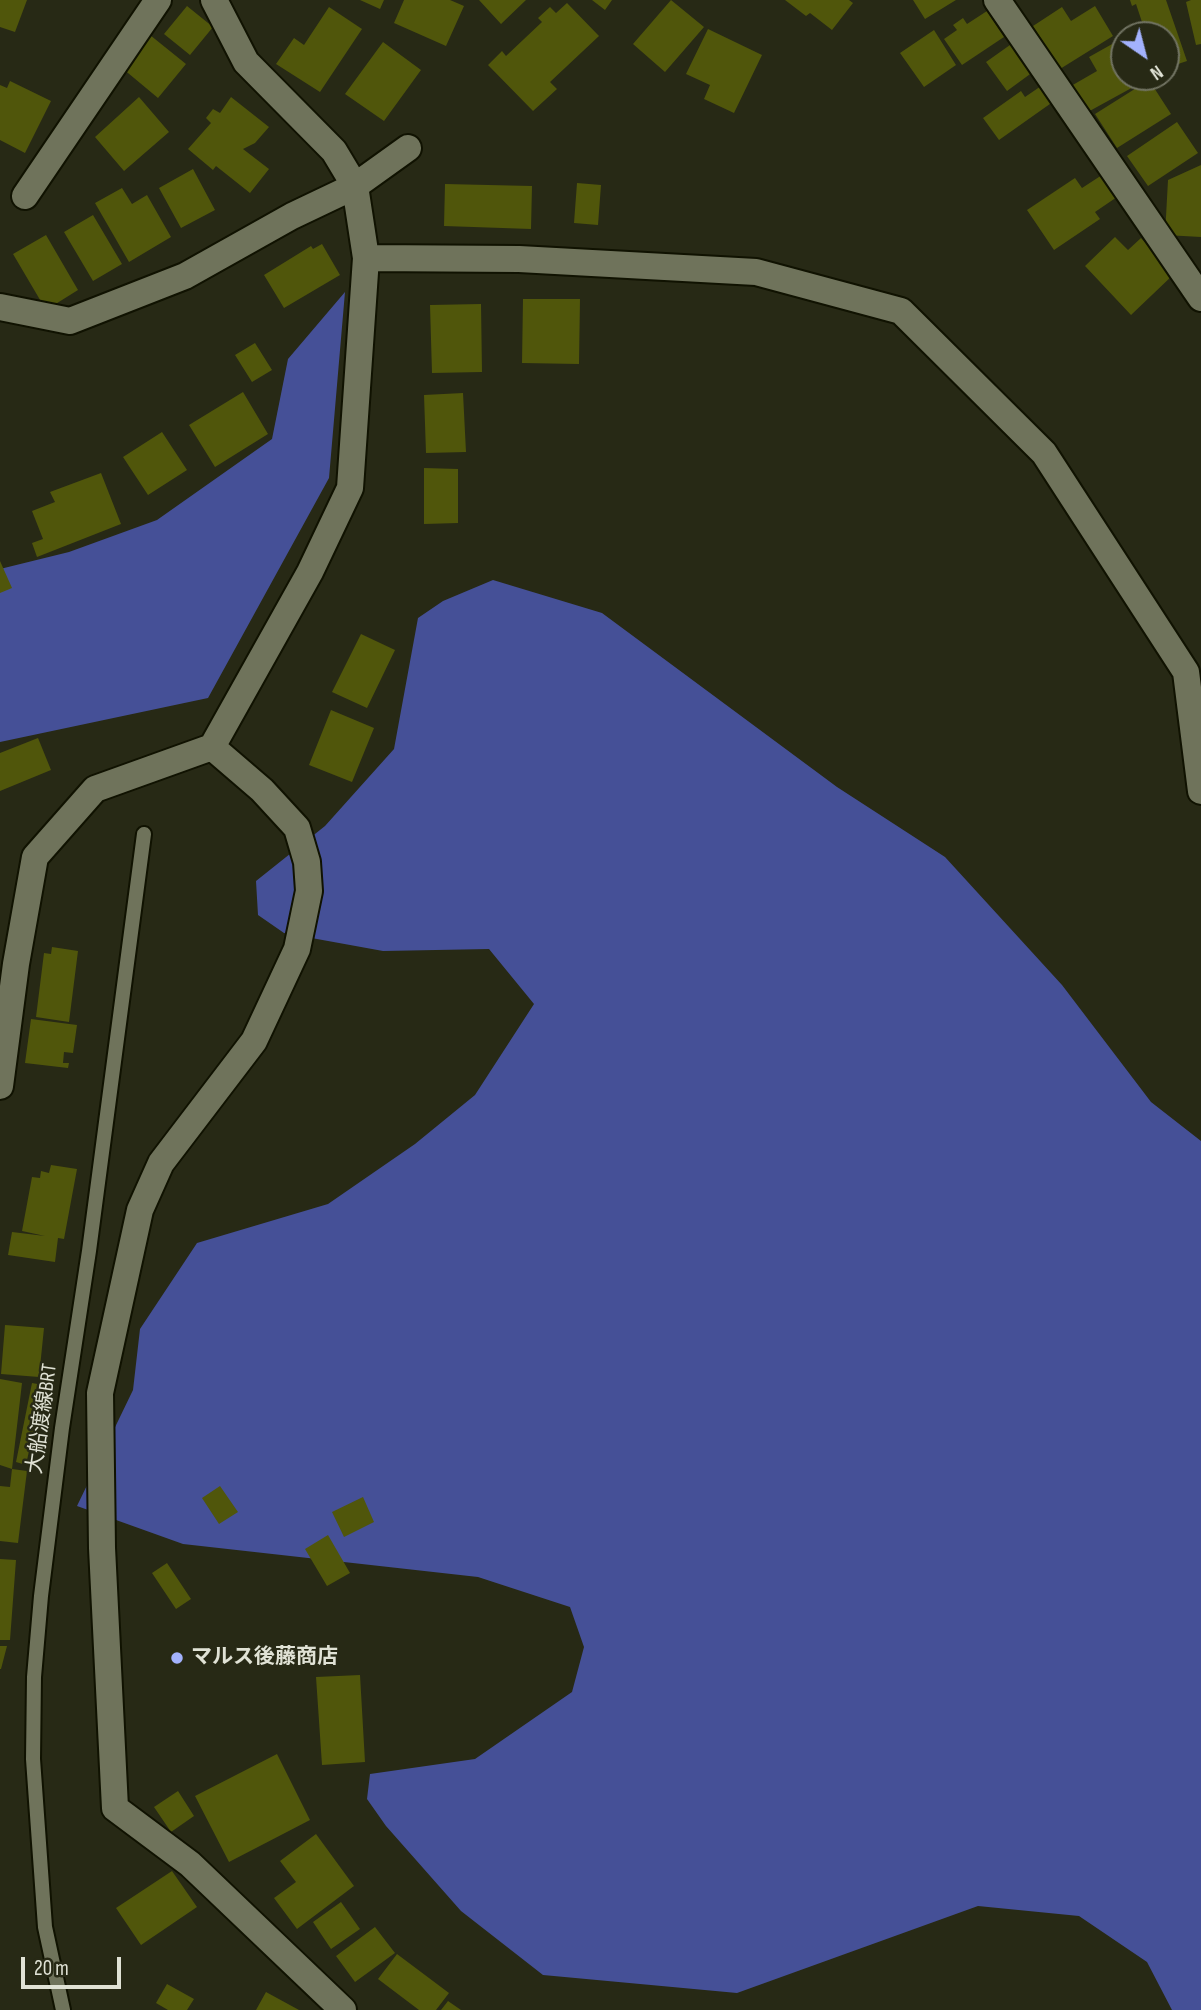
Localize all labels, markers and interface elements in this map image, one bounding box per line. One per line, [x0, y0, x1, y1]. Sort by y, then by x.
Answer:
north arrow [1110, 21, 1180, 91]
text: N [1145, 60, 1167, 84]
street label: 大船渡線BRT [23, 1362, 63, 1476]
place label: マルス後藤商店 [191, 1645, 338, 1671]
marker: マルス後藤商店 [169, 1650, 185, 1666]
scale bar [24, 1944, 124, 1988]
text: 20 m [34, 1956, 69, 1981]

